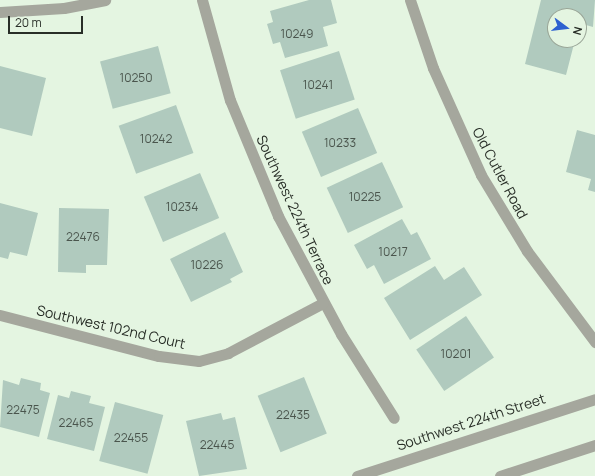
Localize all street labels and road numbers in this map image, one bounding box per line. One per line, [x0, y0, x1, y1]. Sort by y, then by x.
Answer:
street label: Old Cutler Road [469, 125, 531, 221]
street label: Southwest 224th Terrace [253, 133, 337, 287]
street label: Southwest 102nd Court [35, 302, 187, 352]
street label: Southwest 224th Street [395, 390, 547, 454]

